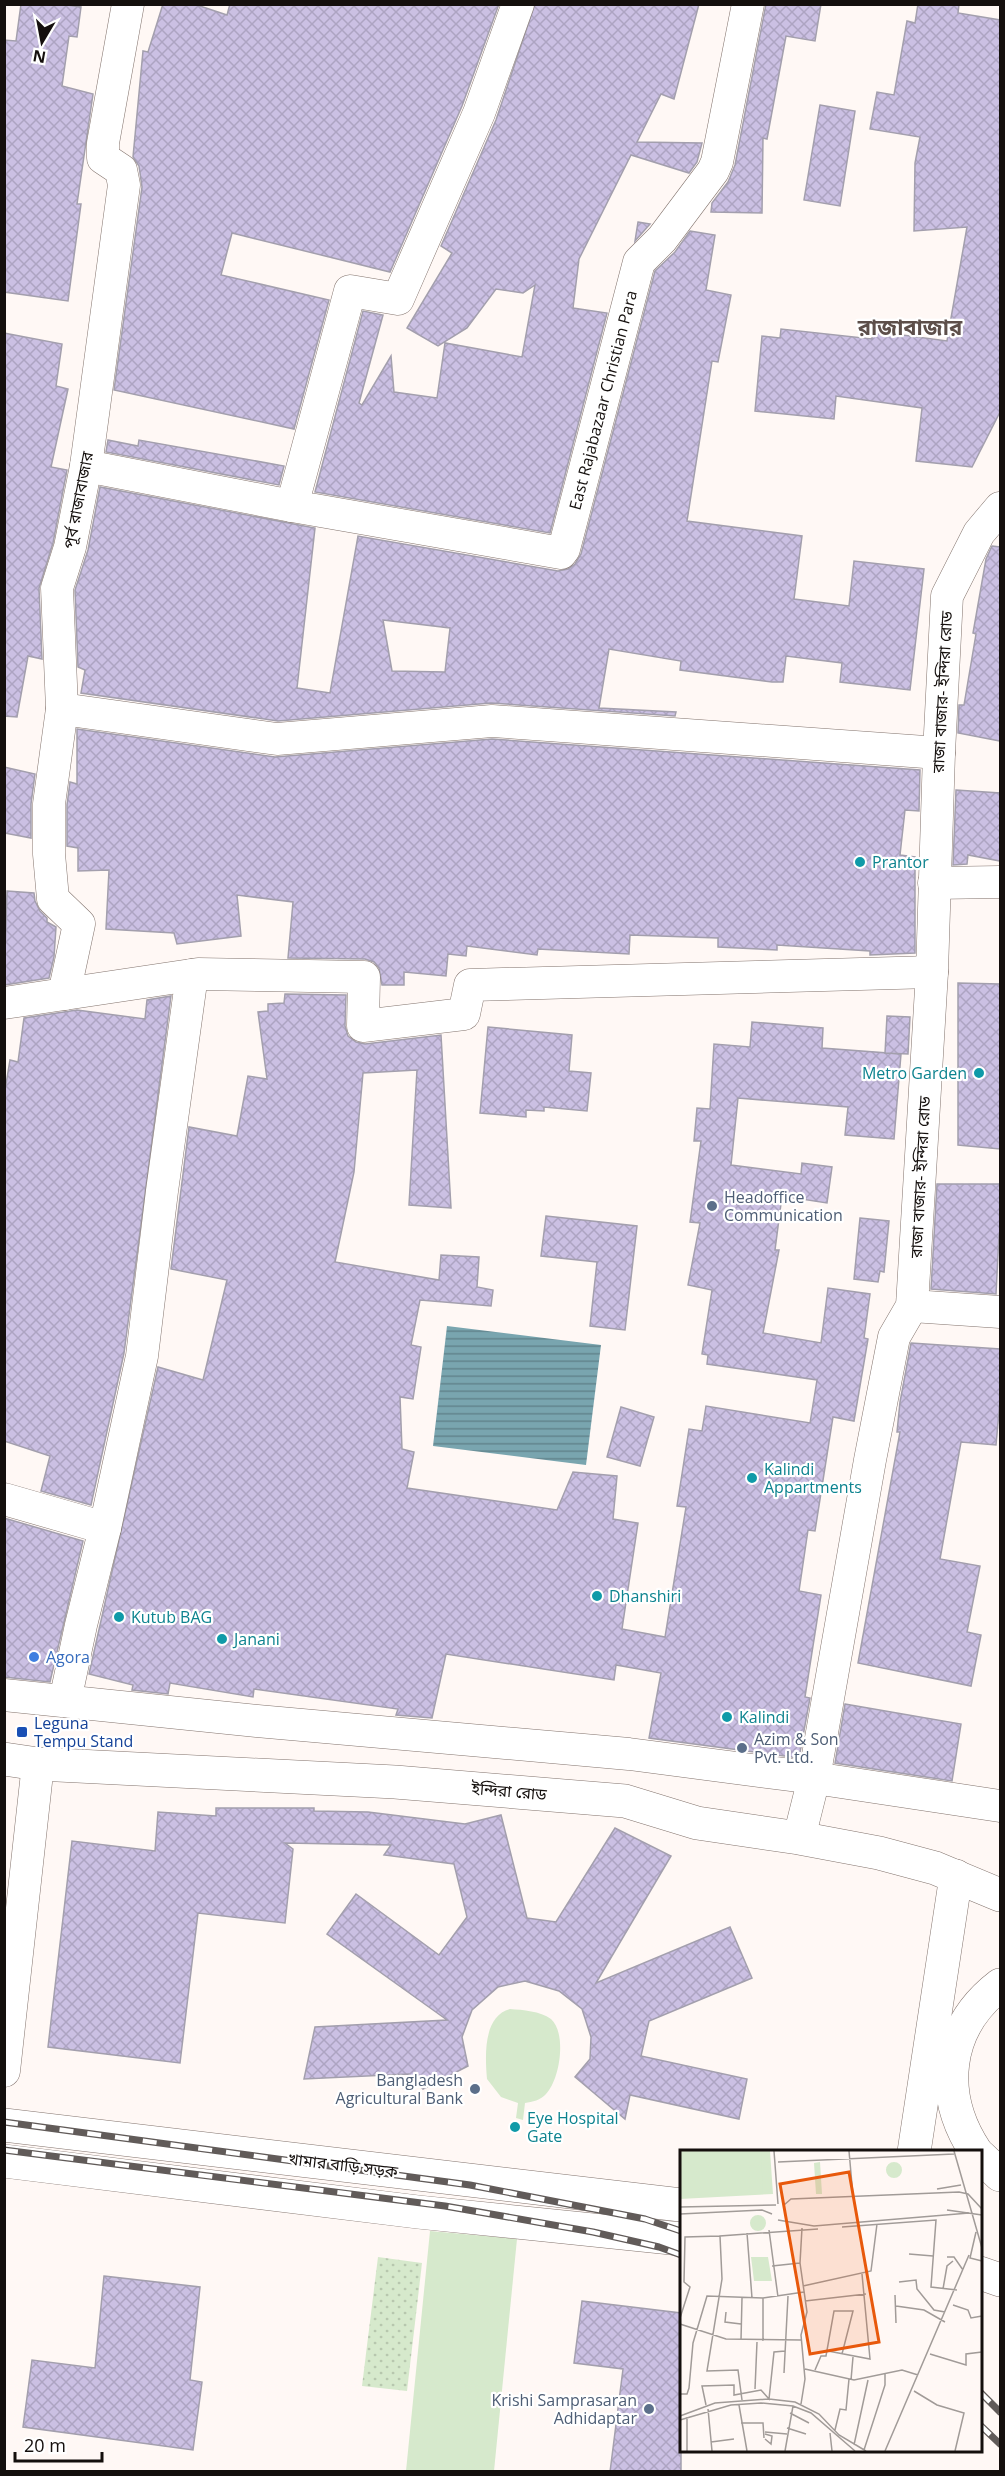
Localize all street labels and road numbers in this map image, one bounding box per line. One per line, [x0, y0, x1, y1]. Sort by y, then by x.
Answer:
street label: East Rajabazaar Christian Para [564, 288, 642, 512]
street label: পূর্ব রাজাবাজার [58, 449, 98, 550]
street label: রাজা বাজার- ইন্দিরা রোড [927, 610, 957, 774]
street label: রাজা বাজার- ইন্দিরা রোড [905, 1095, 935, 1259]
street label: ইন্দিরা রোড [470, 1777, 548, 1805]
street label: খামার বাড়ি সড়ক [287, 2147, 400, 2183]

